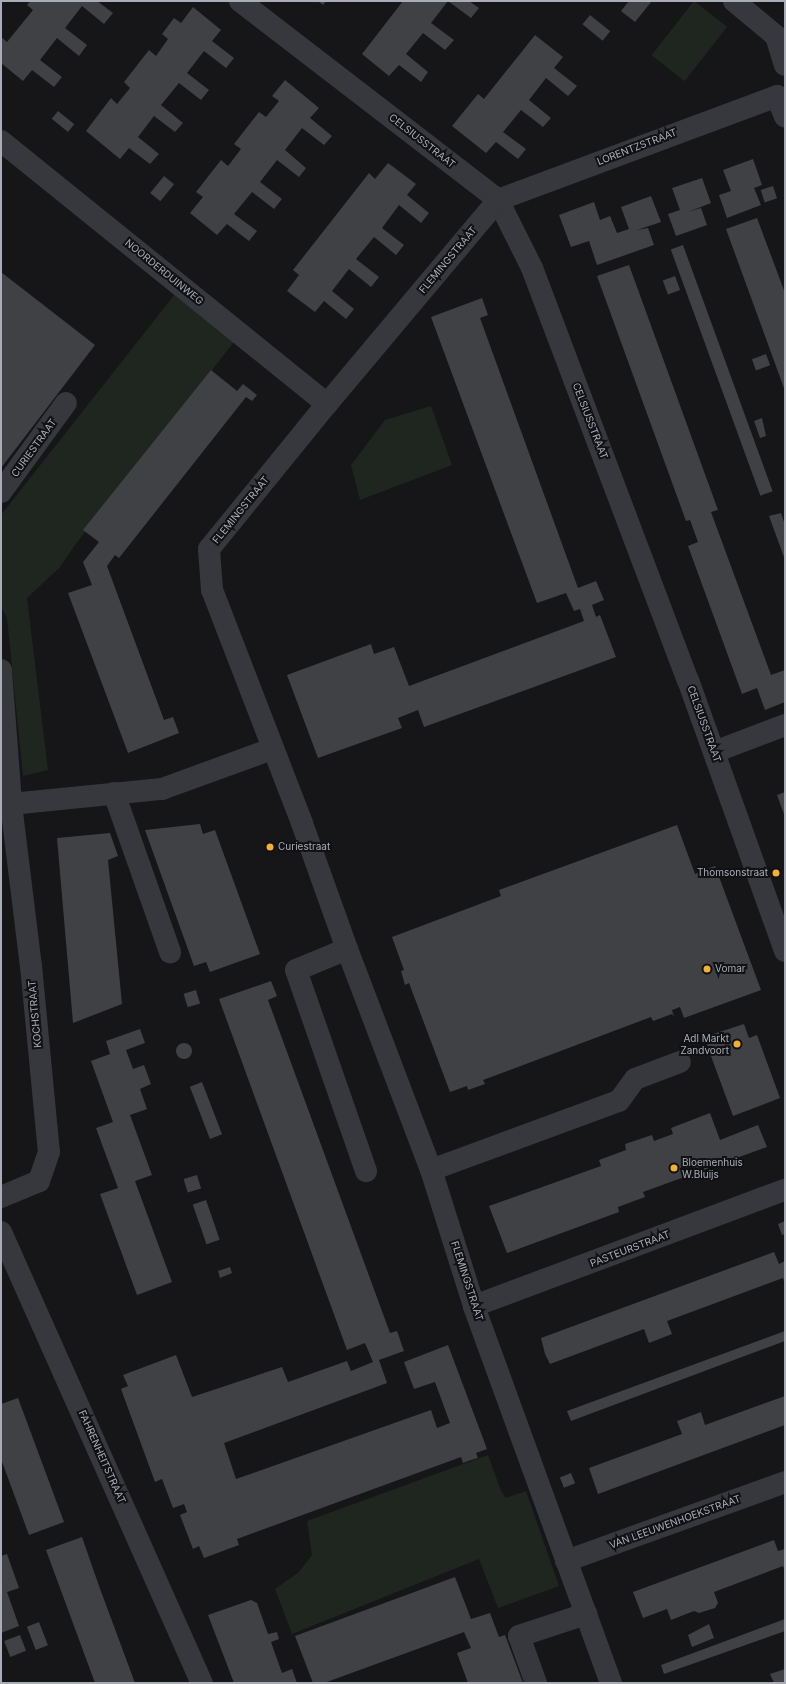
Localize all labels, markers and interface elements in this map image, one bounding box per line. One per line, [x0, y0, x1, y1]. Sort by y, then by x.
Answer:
street label: CELSIUSSTRAAT [386, 111, 458, 171]
street label: LORENTZSTRAAT [595, 126, 679, 168]
street label: FLEMINGSTRAAT [417, 224, 479, 296]
street label: NOORDERDUINWEG [122, 237, 206, 307]
street label: CELSIUSSTRAAT [570, 381, 610, 461]
street label: CURIESTRAAT [9, 417, 59, 479]
street label: FLEMINGSTRAAT [210, 474, 272, 546]
street label: CELSIUSSTRAAT [685, 684, 723, 764]
place label: Curiestraat [278, 841, 330, 853]
marker: Curiestraat [265, 842, 275, 852]
place label: Thomsonstraat [697, 867, 768, 879]
marker: Thomsonstraat [771, 868, 781, 878]
place label: Vomar [715, 963, 746, 975]
marker: Vomar [702, 964, 712, 974]
street label: KOCHSTRAAT [26, 980, 44, 1048]
place label: Adl Markt Zandvoort [680, 1032, 729, 1056]
marker: Adl Markt Zandvoort [732, 1039, 742, 1049]
place label: Bloemenhuis W.Bluijs [682, 1156, 743, 1180]
marker: Bloemenhuis W.Bluijs [669, 1163, 679, 1173]
street label: PASTEURSTRAAT [589, 1228, 671, 1270]
street label: FLEMINGSTRAAT [448, 1240, 486, 1322]
street label: FAHRENHEITSTRAAT [76, 1409, 128, 1505]
street label: VAN LEEUWENHOEKSTRAAT [608, 1493, 742, 1551]

